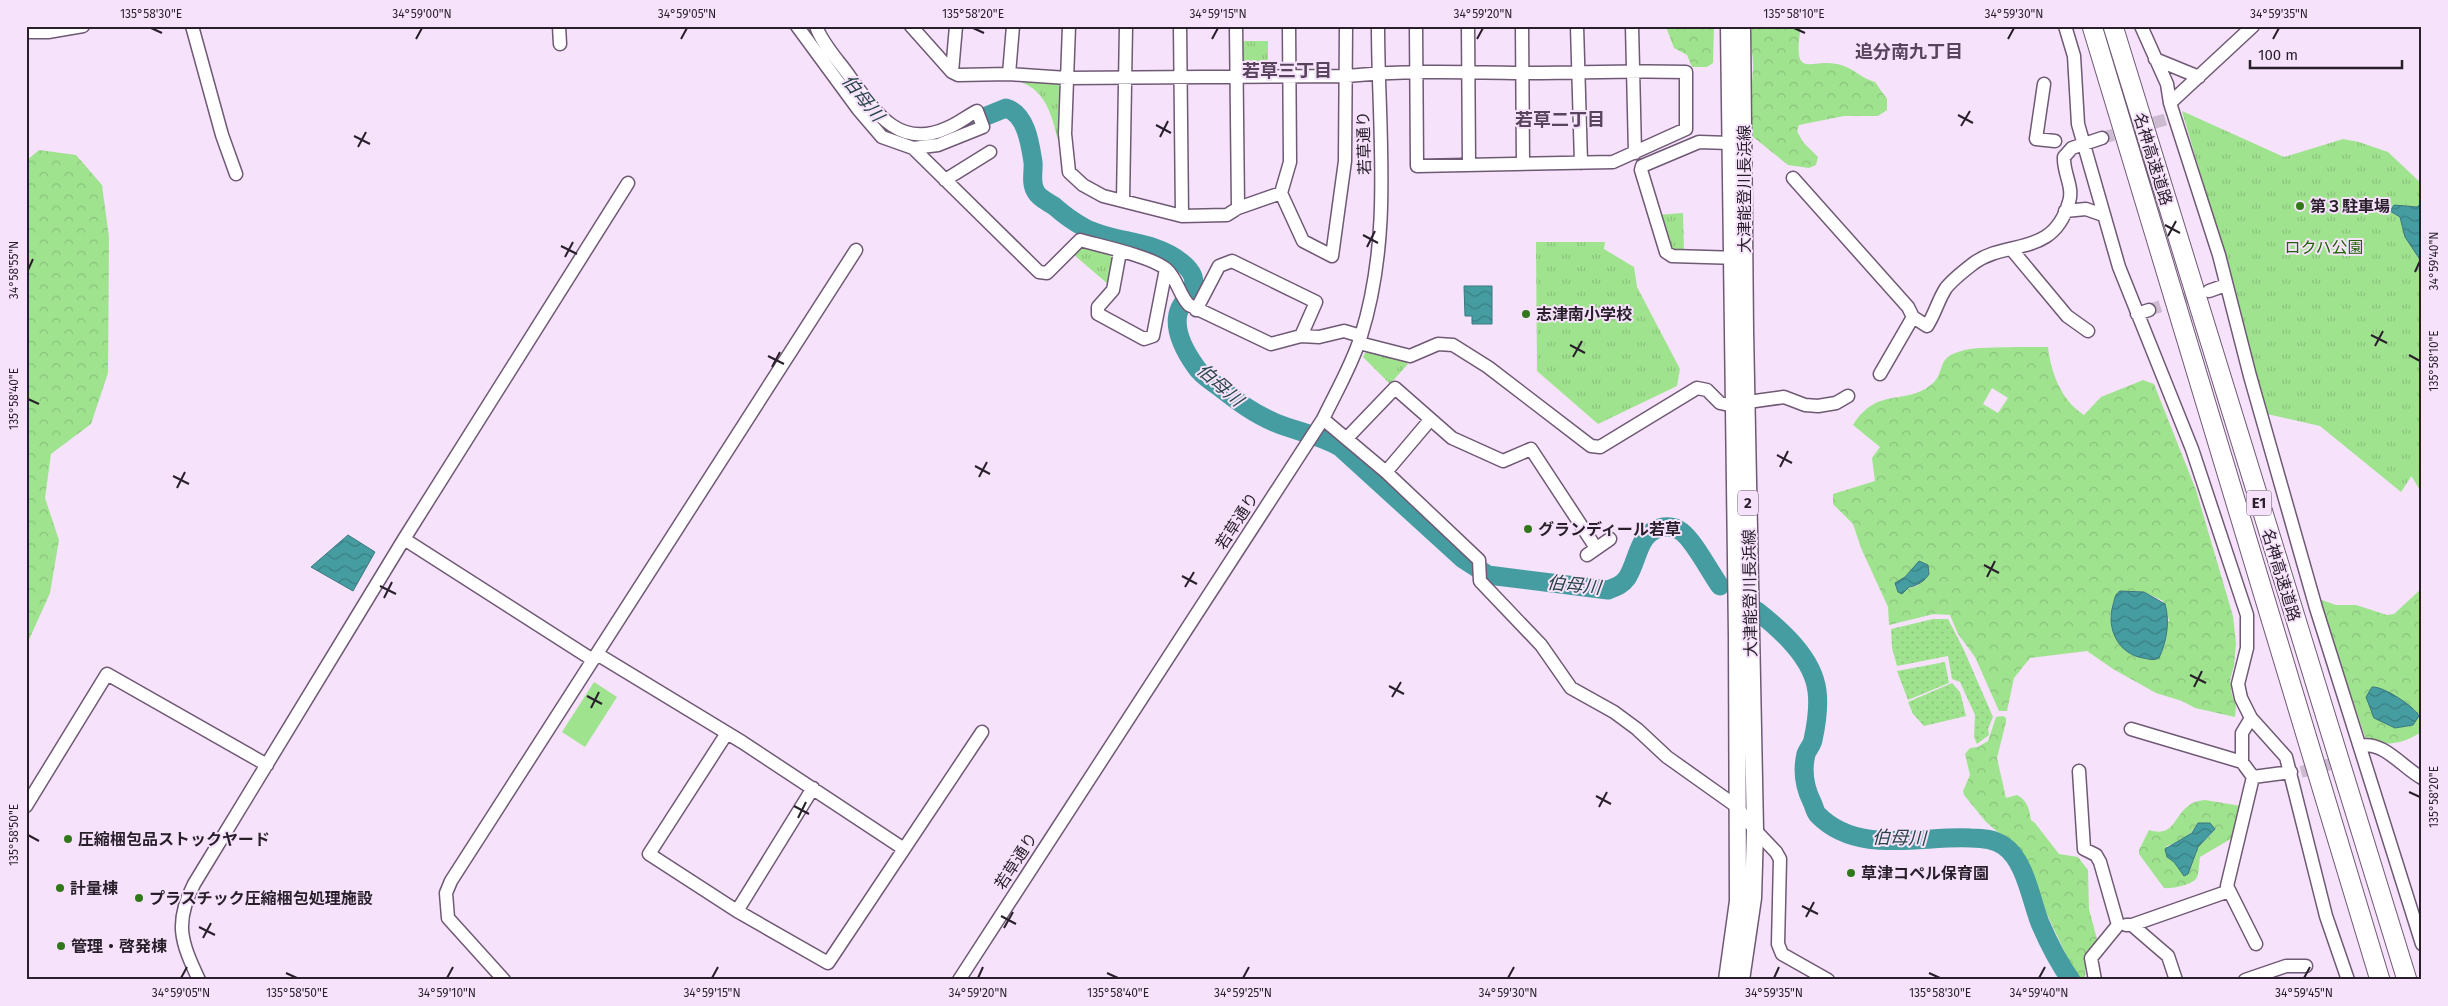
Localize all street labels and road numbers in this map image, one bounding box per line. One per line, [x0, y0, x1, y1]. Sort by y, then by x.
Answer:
street label: 名神高速道路 [2130, 110, 2176, 208]
street label: 若草通り [1353, 111, 1375, 175]
street label: 大津能登川長浜線 [1735, 125, 1754, 253]
street label: 若草通り [1212, 489, 1262, 553]
road number: 2 [1738, 490, 1758, 516]
road number: E1 [2246, 490, 2272, 516]
street label: 名神高速道路 [2258, 526, 2304, 624]
street label: 大津能登川長浜線 [1739, 529, 1761, 657]
street label: 若草通り [991, 829, 1041, 893]

